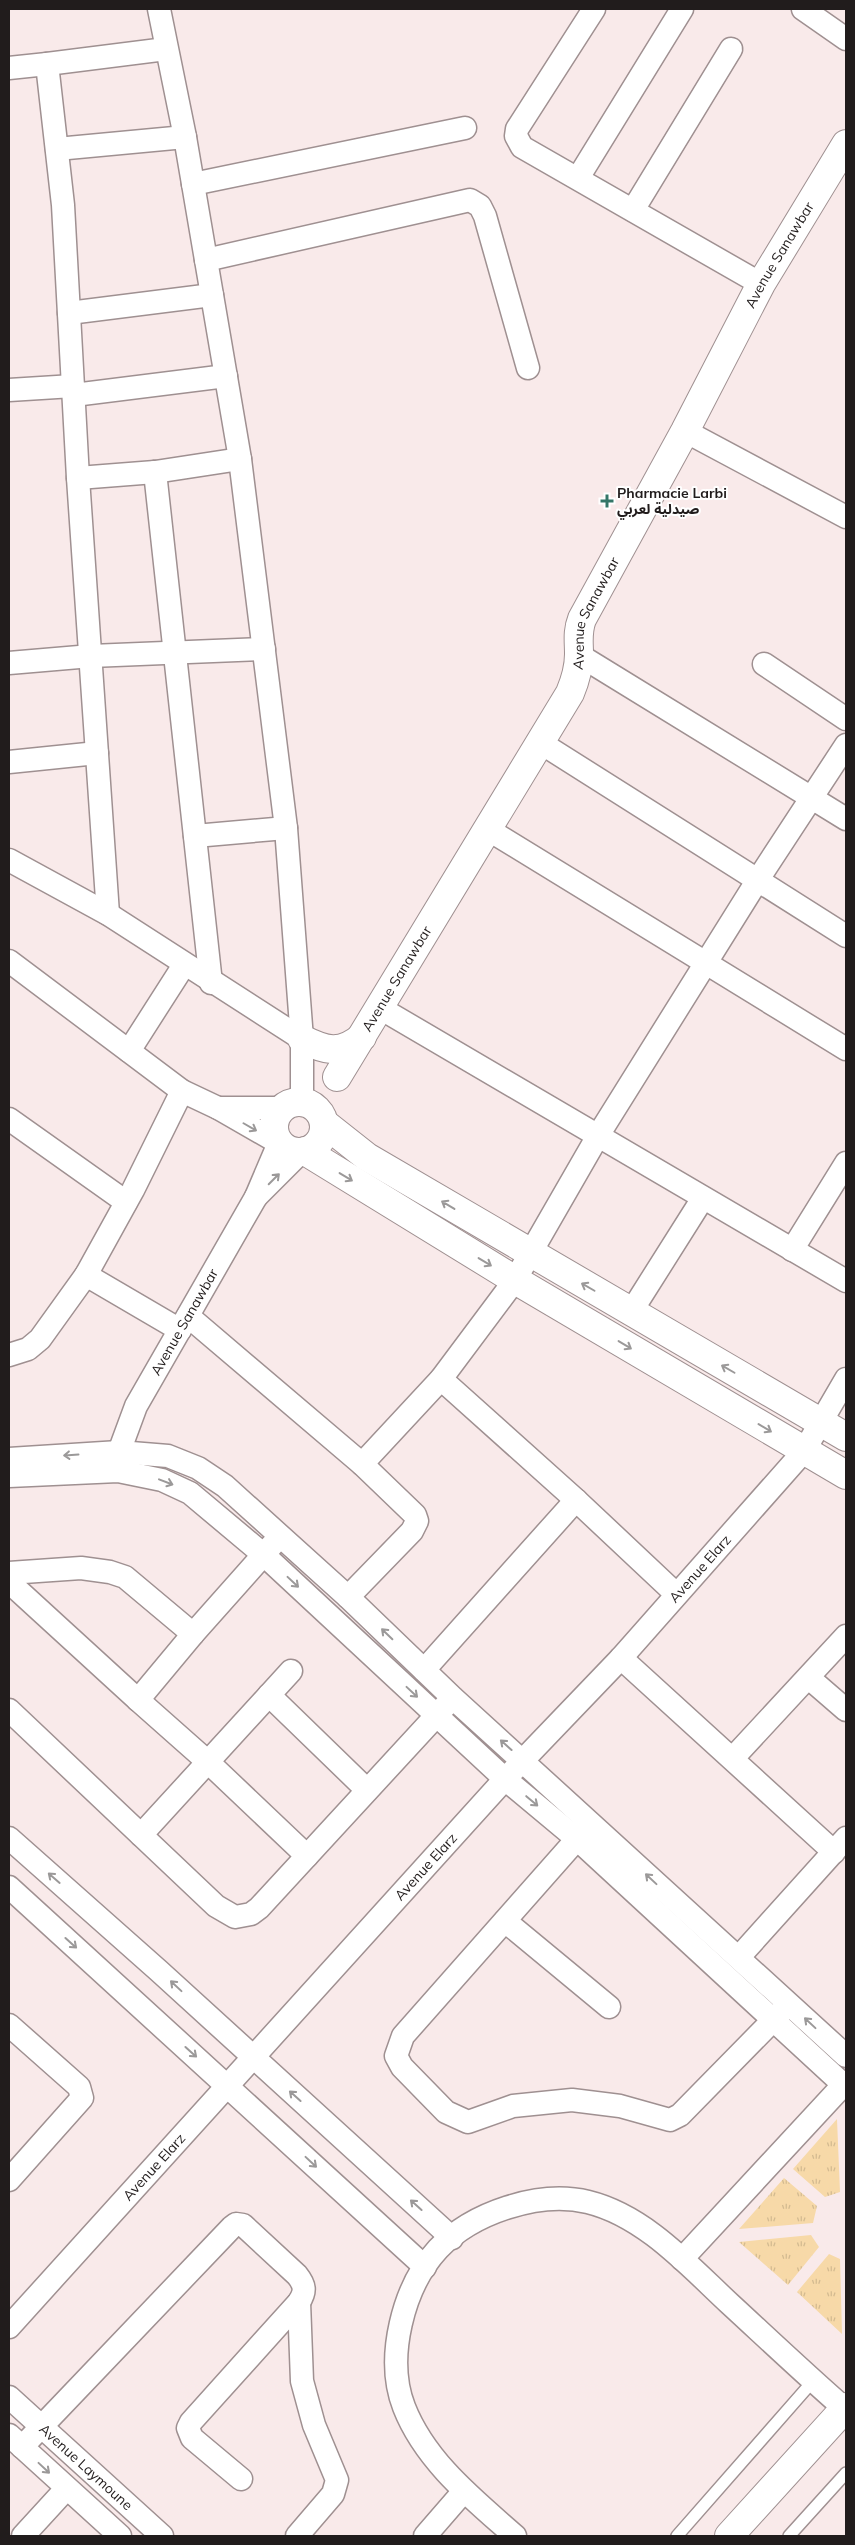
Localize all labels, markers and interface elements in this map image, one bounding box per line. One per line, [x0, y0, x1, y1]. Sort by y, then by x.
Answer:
street label: Avenue Sanawbar [741, 198, 818, 311]
place label: Pharmacie Larbi صيدلية لعربي [617, 484, 727, 520]
marker: Pharmacie Larbi صيدلية لعربي [601, 495, 613, 507]
street label: Avenue Sanawbar [569, 553, 624, 671]
street label: Avenue Sanawbar [358, 922, 436, 1035]
one-way arrow [242, 1123, 257, 1133]
one-way arrow [268, 1173, 280, 1185]
one-way arrow [339, 1173, 353, 1183]
one-way arrow [441, 1199, 455, 1209]
one-way arrow [478, 1257, 492, 1267]
street label: Avenue Sanawbar [147, 1265, 222, 1379]
one-way arrow [581, 1282, 595, 1292]
one-way arrow [617, 1340, 631, 1350]
one-way arrow [721, 1364, 736, 1374]
one-way arrow [757, 1423, 771, 1433]
one-way arrow [63, 1450, 79, 1459]
one-way arrow [157, 1478, 173, 1487]
street label: Avenue Elarz [665, 1531, 735, 1606]
one-way arrow [286, 1576, 299, 1587]
one-way arrow [381, 1628, 393, 1640]
one-way arrow [405, 1686, 418, 1698]
one-way arrow [499, 1739, 512, 1751]
one-way arrow [525, 1796, 538, 1807]
street label: Avenue Elarz [391, 1829, 461, 1904]
one-way arrow [48, 1873, 61, 1884]
one-way arrow [645, 1873, 657, 1885]
one-way arrow [64, 1937, 77, 1949]
one-way arrow [169, 1980, 182, 1992]
one-way arrow [804, 2017, 817, 2029]
one-way arrow [184, 2046, 197, 2058]
one-way arrow [289, 2090, 302, 2102]
street label: Avenue Elarz [119, 2129, 189, 2204]
one-way arrow [304, 2156, 317, 2168]
one-way arrow [409, 2199, 422, 2211]
street label: Avenue Laymoune [35, 2420, 136, 2514]
one-way arrow [38, 2462, 51, 2474]

